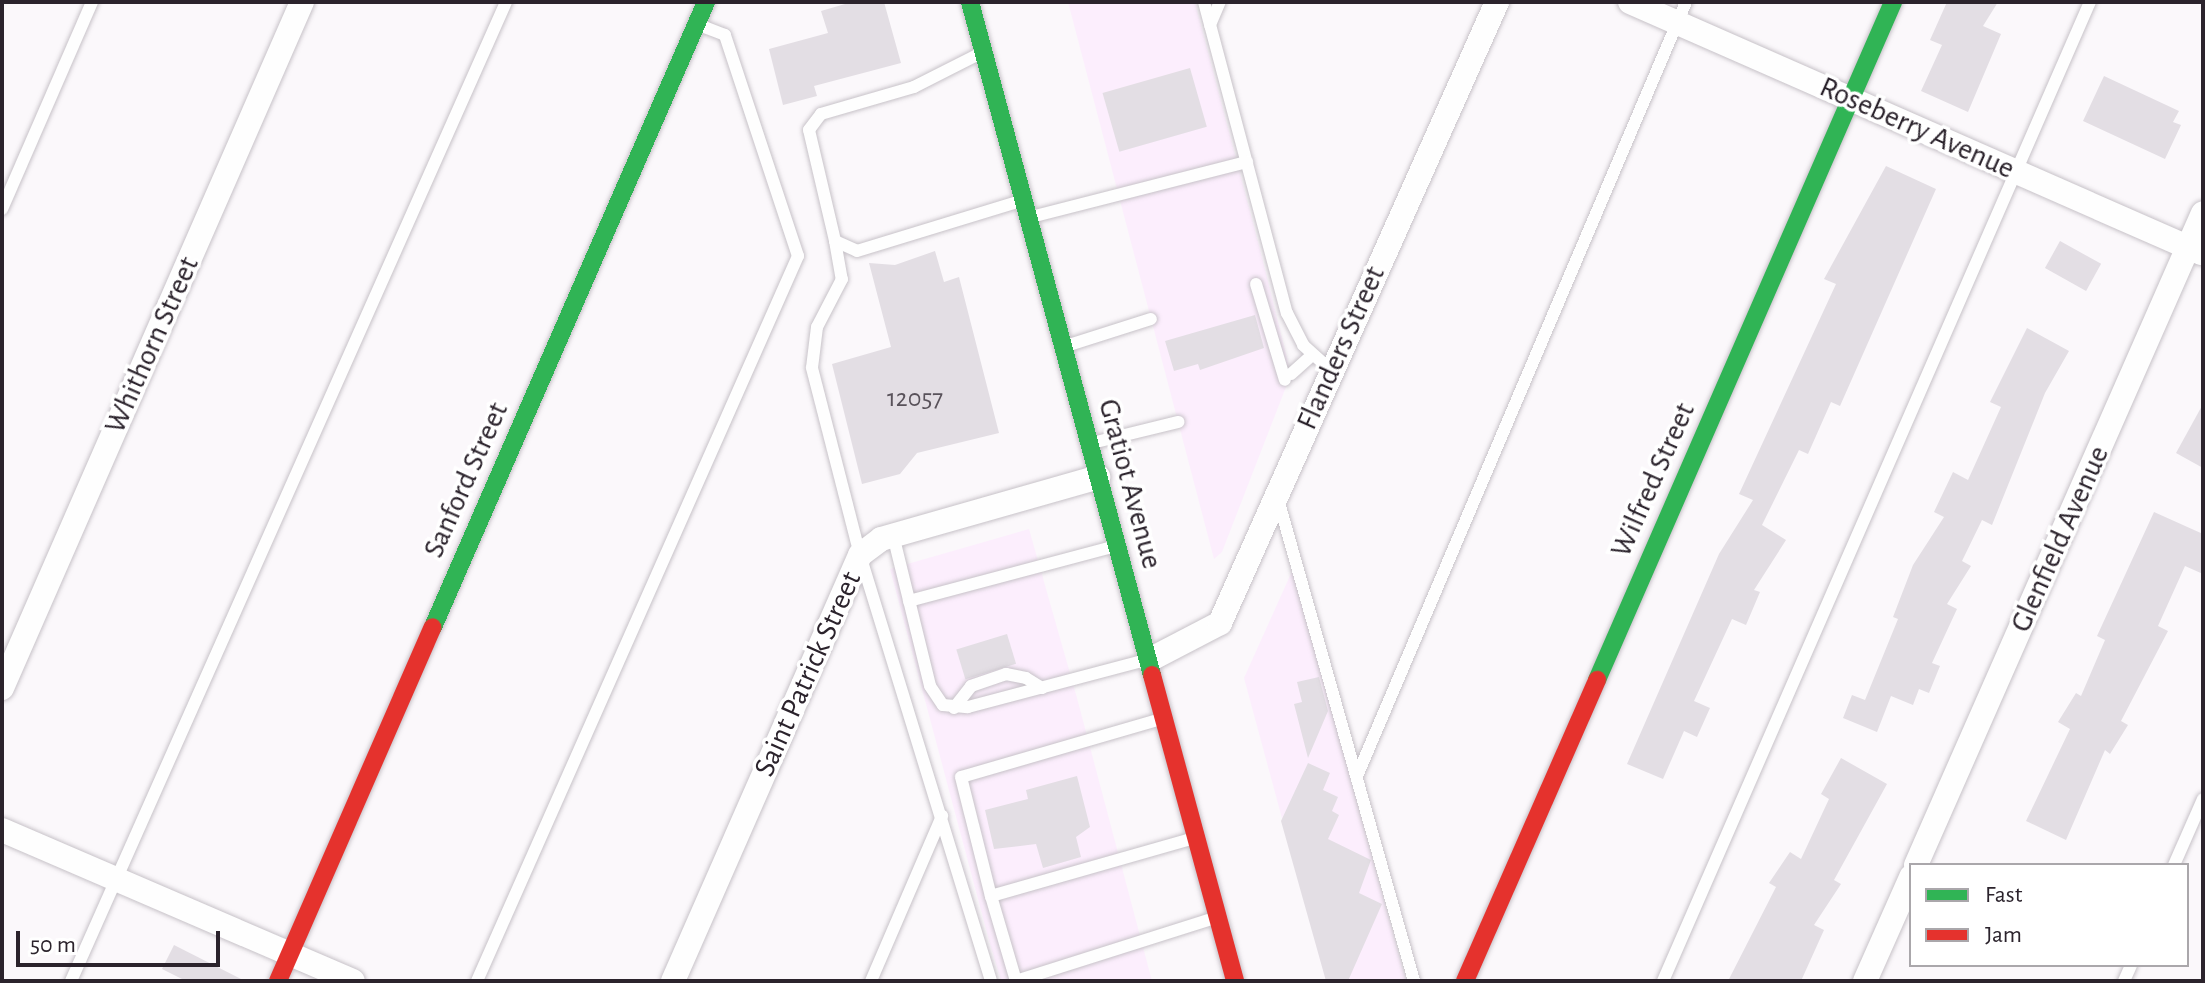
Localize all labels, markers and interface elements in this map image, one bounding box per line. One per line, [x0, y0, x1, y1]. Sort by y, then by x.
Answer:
street label: Roseberry Avenue [1814, 69, 2020, 187]
street label: Whithorn Street [97, 251, 207, 439]
street label: Flanders Street [1289, 261, 1393, 435]
house number: 12057 [887, 383, 943, 415]
street label: Gratiot Avenue [1090, 395, 1170, 573]
street label: Sanford Street [416, 397, 516, 563]
street label: Wilfred Street [1603, 397, 1703, 563]
street label: Glenfield Avenue [2003, 440, 2117, 638]
street label: Saint Patrick Street [747, 566, 869, 782]
legend [1909, 863, 2189, 967]
text: Fast [1985, 883, 2022, 907]
scale bar [20, 915, 224, 965]
text: Jam [1985, 923, 2022, 947]
text: 50 m [30, 933, 76, 957]

